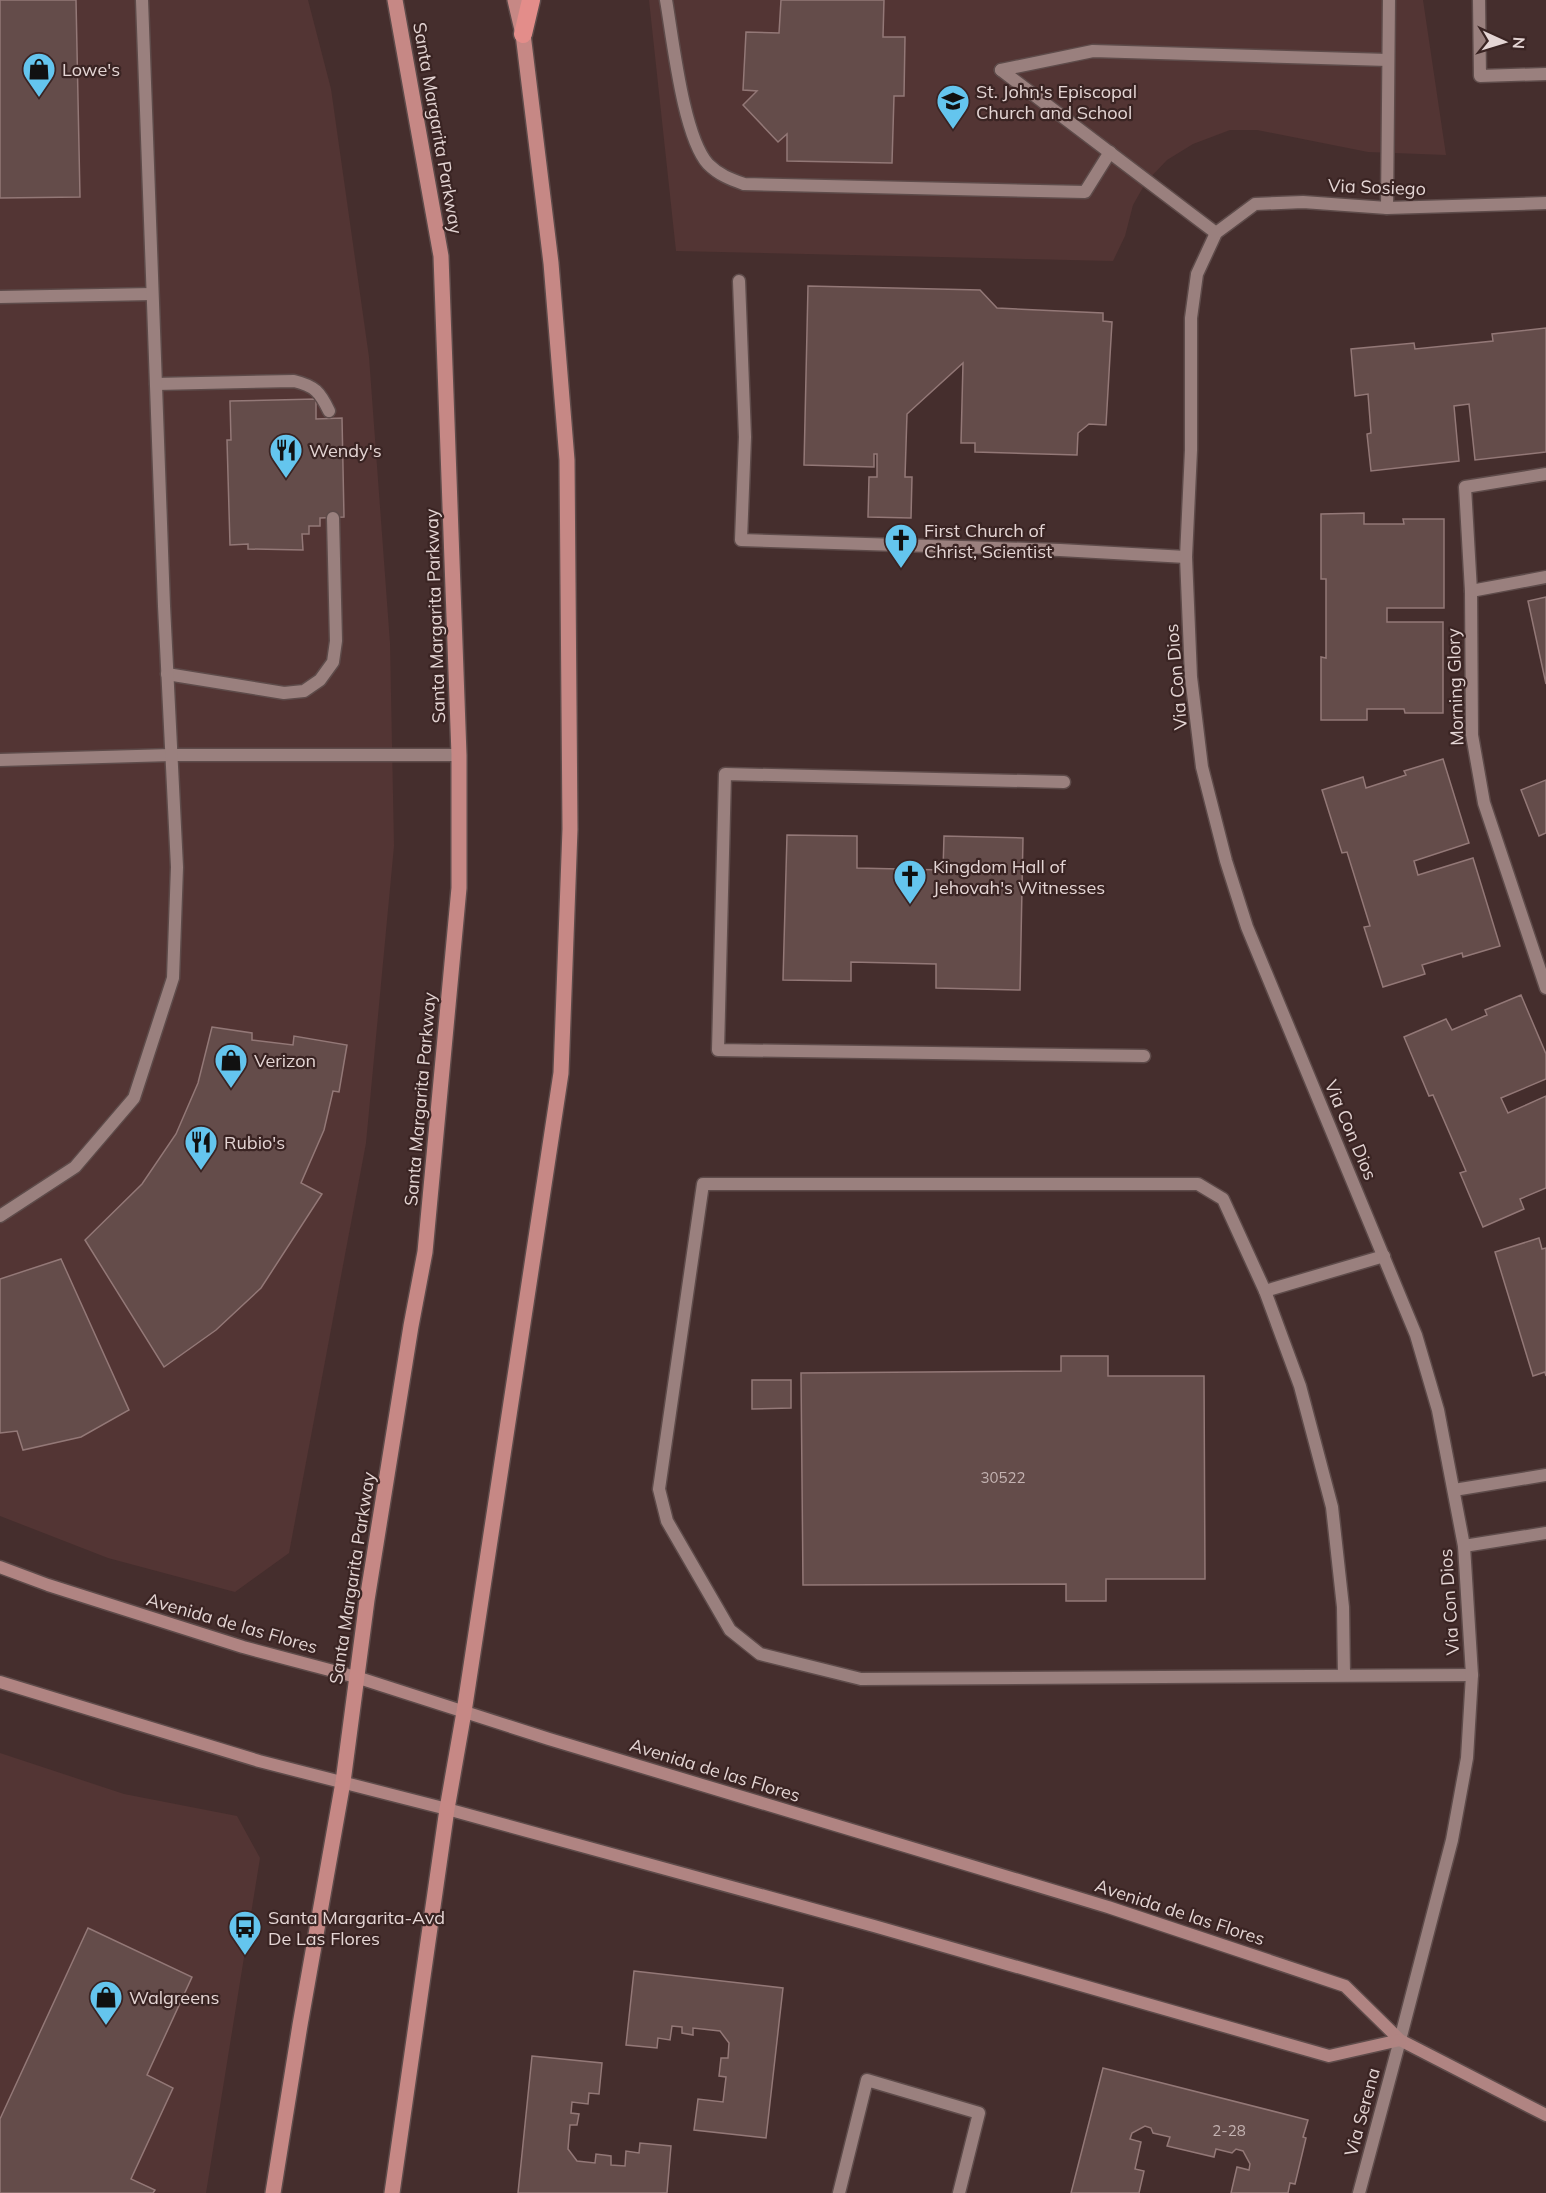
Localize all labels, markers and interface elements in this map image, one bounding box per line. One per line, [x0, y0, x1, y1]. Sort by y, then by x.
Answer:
north arrow [1474, 12, 1534, 72]
street label: Santa Margarita Parkway [408, 20, 468, 236]
text: N [1509, 36, 1529, 50]
shop icon: Lowe's [21, 51, 57, 98]
place label: Lowe's [62, 58, 120, 81]
place label: St. John's Episcopal Church and School [976, 80, 1137, 124]
school or university icon: St. John's Episcopal Church and School [935, 83, 971, 130]
street label: Via Sosiego [1328, 174, 1426, 200]
restaurant icon: Wendy's [268, 432, 304, 479]
place label: Wendy's [309, 439, 382, 462]
street label: Santa Margarita Parkway [420, 508, 450, 724]
place label: First Church of Christ, Scientist [924, 519, 1052, 563]
church icon: First Church of Christ, Scientist [883, 522, 919, 569]
street label: Via Con Dios [1160, 623, 1192, 731]
street label: Morning Glory [1441, 627, 1469, 746]
place label: Kingdom Hall of Jehovah's Witnesses [933, 855, 1105, 899]
church icon: Kingdom Hall of Jehovah's Witnesses [892, 858, 928, 905]
street label: Santa Margarita Parkway [399, 991, 441, 1207]
shop icon: Verizon [213, 1042, 249, 1089]
place label: Verizon [254, 1049, 316, 1072]
street label: Via Con Dios [1320, 1076, 1382, 1184]
restaurant icon: Rubio's [183, 1124, 219, 1171]
place label: Rubio's [224, 1131, 285, 1154]
house number: 30522 [980, 1468, 1026, 1487]
street label: Santa Margarita Parkway [324, 1470, 380, 1686]
street label: Via Con Dios [1434, 1548, 1464, 1656]
street label: Avenida de las Flores [144, 1588, 320, 1658]
street label: Avenida de las Flores [627, 1733, 803, 1807]
street label: Avenida de las Flores [1092, 1874, 1268, 1950]
place label: Santa Margarita-Avd De Las Flores [268, 1906, 445, 1950]
bus stop icon: Santa Margarita-Avd De Las Flores [227, 1909, 263, 1956]
shop icon: Walgreens [88, 1979, 124, 2026]
place label: Walgreens [129, 1986, 219, 2009]
street label: Via Serena [1339, 2065, 1385, 2159]
house number: 2-28 [1212, 2121, 1246, 2140]

